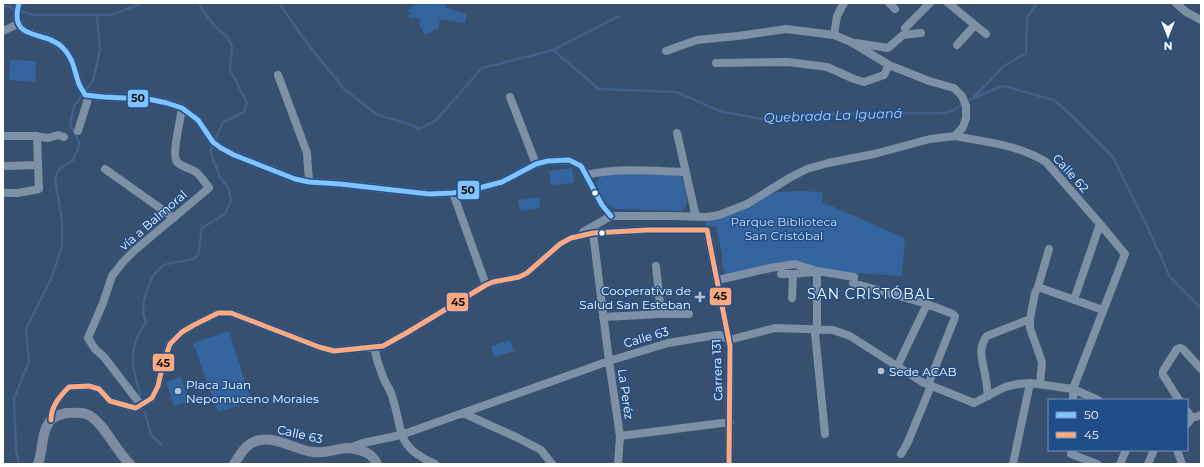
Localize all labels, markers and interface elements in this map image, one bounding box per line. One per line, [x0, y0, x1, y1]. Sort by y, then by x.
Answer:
north arrow [1148, 16, 1188, 56]
text: N [1164, 39, 1172, 53]
line badge: 50 [127, 89, 149, 108]
text: 50 [131, 91, 146, 105]
water label: Quebrada La Iguaná [763, 105, 903, 125]
street label: Calle 62 [1050, 151, 1092, 195]
line badge: 50 [457, 180, 480, 200]
text: 50 [461, 183, 476, 197]
street label: vía a Balmoral [116, 187, 190, 253]
unlabelled marker [590, 188, 600, 198]
park label: Parque Biblioteca San Cristóbal [731, 214, 837, 243]
unlabelled marker [597, 228, 607, 238]
place label: Cooperativa de Salud San Esteban [579, 283, 691, 312]
district label: SAN CRISTÓBAL [807, 285, 935, 303]
line badge: 45 [709, 287, 732, 306]
text: 45 [713, 289, 728, 303]
marker: Cooperativa de Salud San Esteban [694, 291, 706, 303]
line badge: 45 [446, 292, 469, 312]
text: 45 [451, 295, 466, 309]
street label: Calle 63 [622, 323, 671, 351]
street label: Carrera 131 [708, 339, 726, 401]
line badge: 45 [152, 353, 175, 372]
text: 45 [156, 356, 171, 370]
place label: Sede ACAB [889, 364, 957, 379]
marker: Sede ACAB [876, 366, 886, 376]
street label: La Peréz [615, 368, 637, 420]
place label: Placa Juan Nepomuceno Morales [186, 377, 319, 406]
marker: Placa Juan Nepomuceno Morales [173, 386, 183, 396]
legend [1048, 399, 1188, 451]
text: 50 [1084, 407, 1099, 422]
street label: Calle 63 [276, 421, 325, 447]
text: 45 [1084, 427, 1099, 442]

